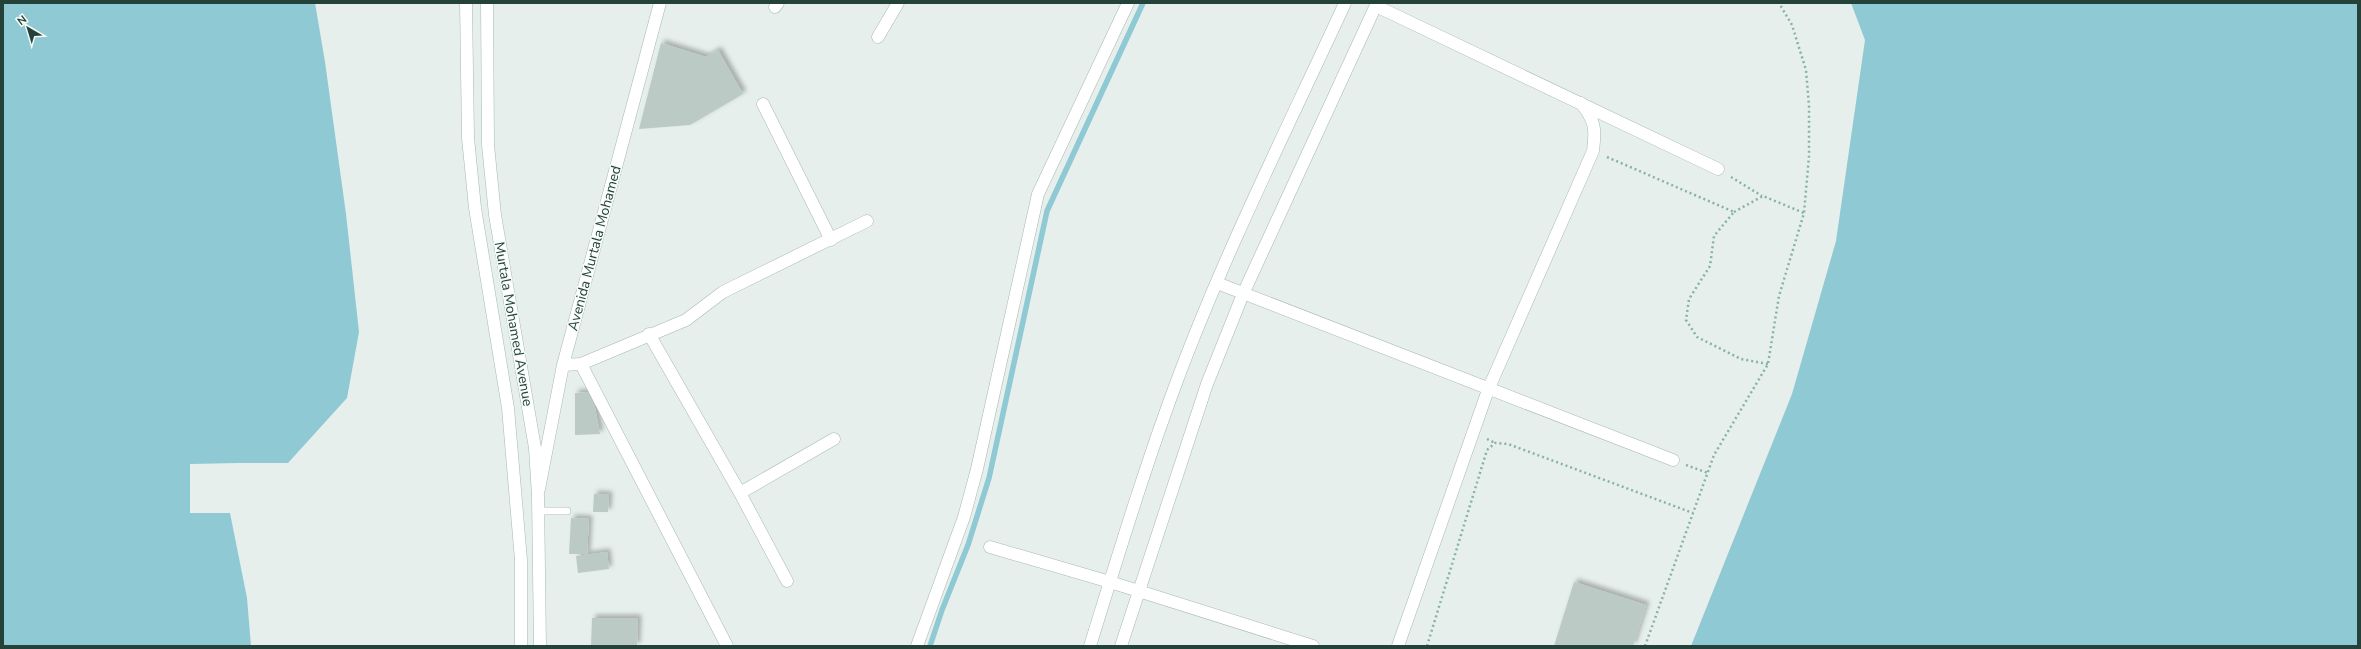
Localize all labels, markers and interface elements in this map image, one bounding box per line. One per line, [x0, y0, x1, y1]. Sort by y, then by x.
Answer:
north arrow [8, 8, 48, 48]
text: N [14, 12, 30, 29]
street label: Avenida Murtala Mohamed [563, 163, 626, 333]
street label: Murtala Mohamed Avenue [490, 240, 537, 408]

